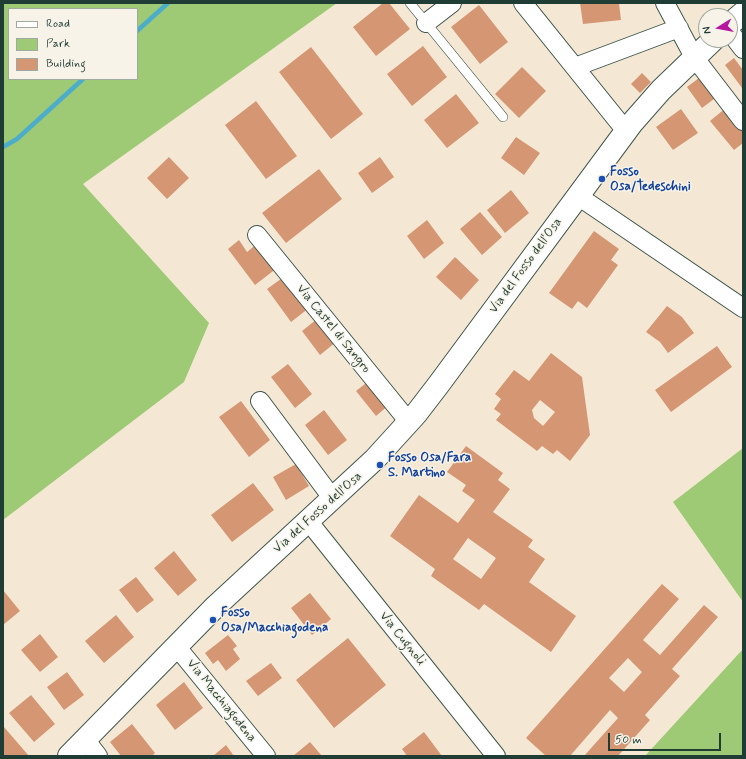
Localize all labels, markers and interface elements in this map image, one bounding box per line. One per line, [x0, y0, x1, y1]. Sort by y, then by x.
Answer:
legend [8, 8, 138, 80]
north arrow [698, 8, 738, 48]
text: Road [46, 16, 70, 32]
text: N [700, 25, 715, 35]
text: Park [46, 36, 70, 52]
text: Building [46, 56, 86, 72]
place label: Fosso Osa/Tedeschini [610, 164, 691, 195]
marker: Fosso Osa/Tedeschini [597, 174, 607, 184]
street label: Via del Fosso dell'Osa [486, 215, 566, 317]
street label: Via Castel di Sangro [292, 282, 374, 376]
place label: Fosso Osa/Fara S. Martino [388, 450, 471, 481]
marker: Fosso Osa/Fara S. Martino [375, 460, 385, 470]
street label: Via del Fosso dell'Osa [270, 469, 366, 557]
place label: Fosso Osa/Macchiagodena [221, 605, 328, 636]
street label: Via Cugnoli [375, 609, 429, 669]
marker: Fosso Osa/Macchiagodena [208, 615, 218, 625]
street label: Via Macchiagodena [183, 656, 259, 746]
scale bar [610, 725, 723, 751]
text: 50 m [615, 732, 642, 748]

